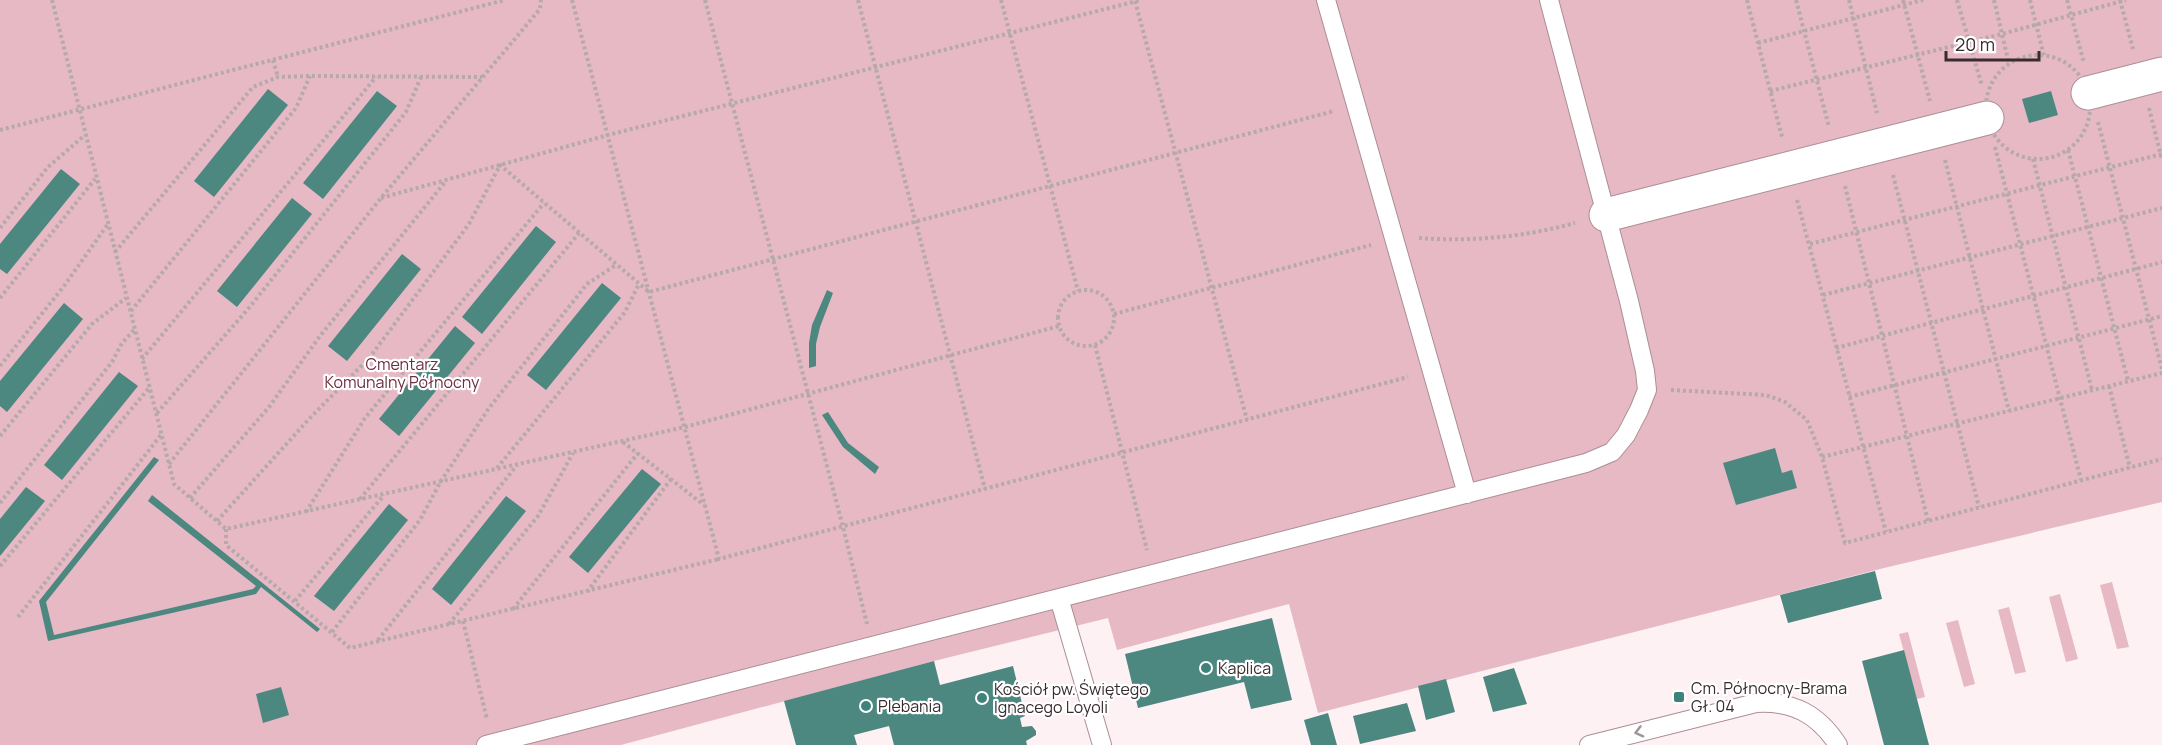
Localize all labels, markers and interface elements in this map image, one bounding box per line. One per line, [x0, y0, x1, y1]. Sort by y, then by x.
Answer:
scale bar [1946, 24, 2039, 62]
text: 20 m [1955, 32, 1995, 56]
park label: Cmentarz Komunalny Północny [325, 353, 480, 393]
place label: Kaplica [1218, 657, 1271, 679]
marker: Kaplica [1199, 661, 1213, 675]
place label: Cm. Północny-Brama Gł. 04 [1691, 677, 1847, 717]
place label: Kościół pw. Świętego Ignacego Loyoli [994, 678, 1149, 718]
marker: Cm. Północny-Brama Gł. 04 [1672, 690, 1686, 704]
marker: Kościół pw. Świętego Ignacego Loyoli [975, 691, 989, 705]
place label: Plebania [878, 695, 941, 717]
marker: Plebania [859, 699, 873, 713]
one-way arrow [1634, 725, 1644, 737]

